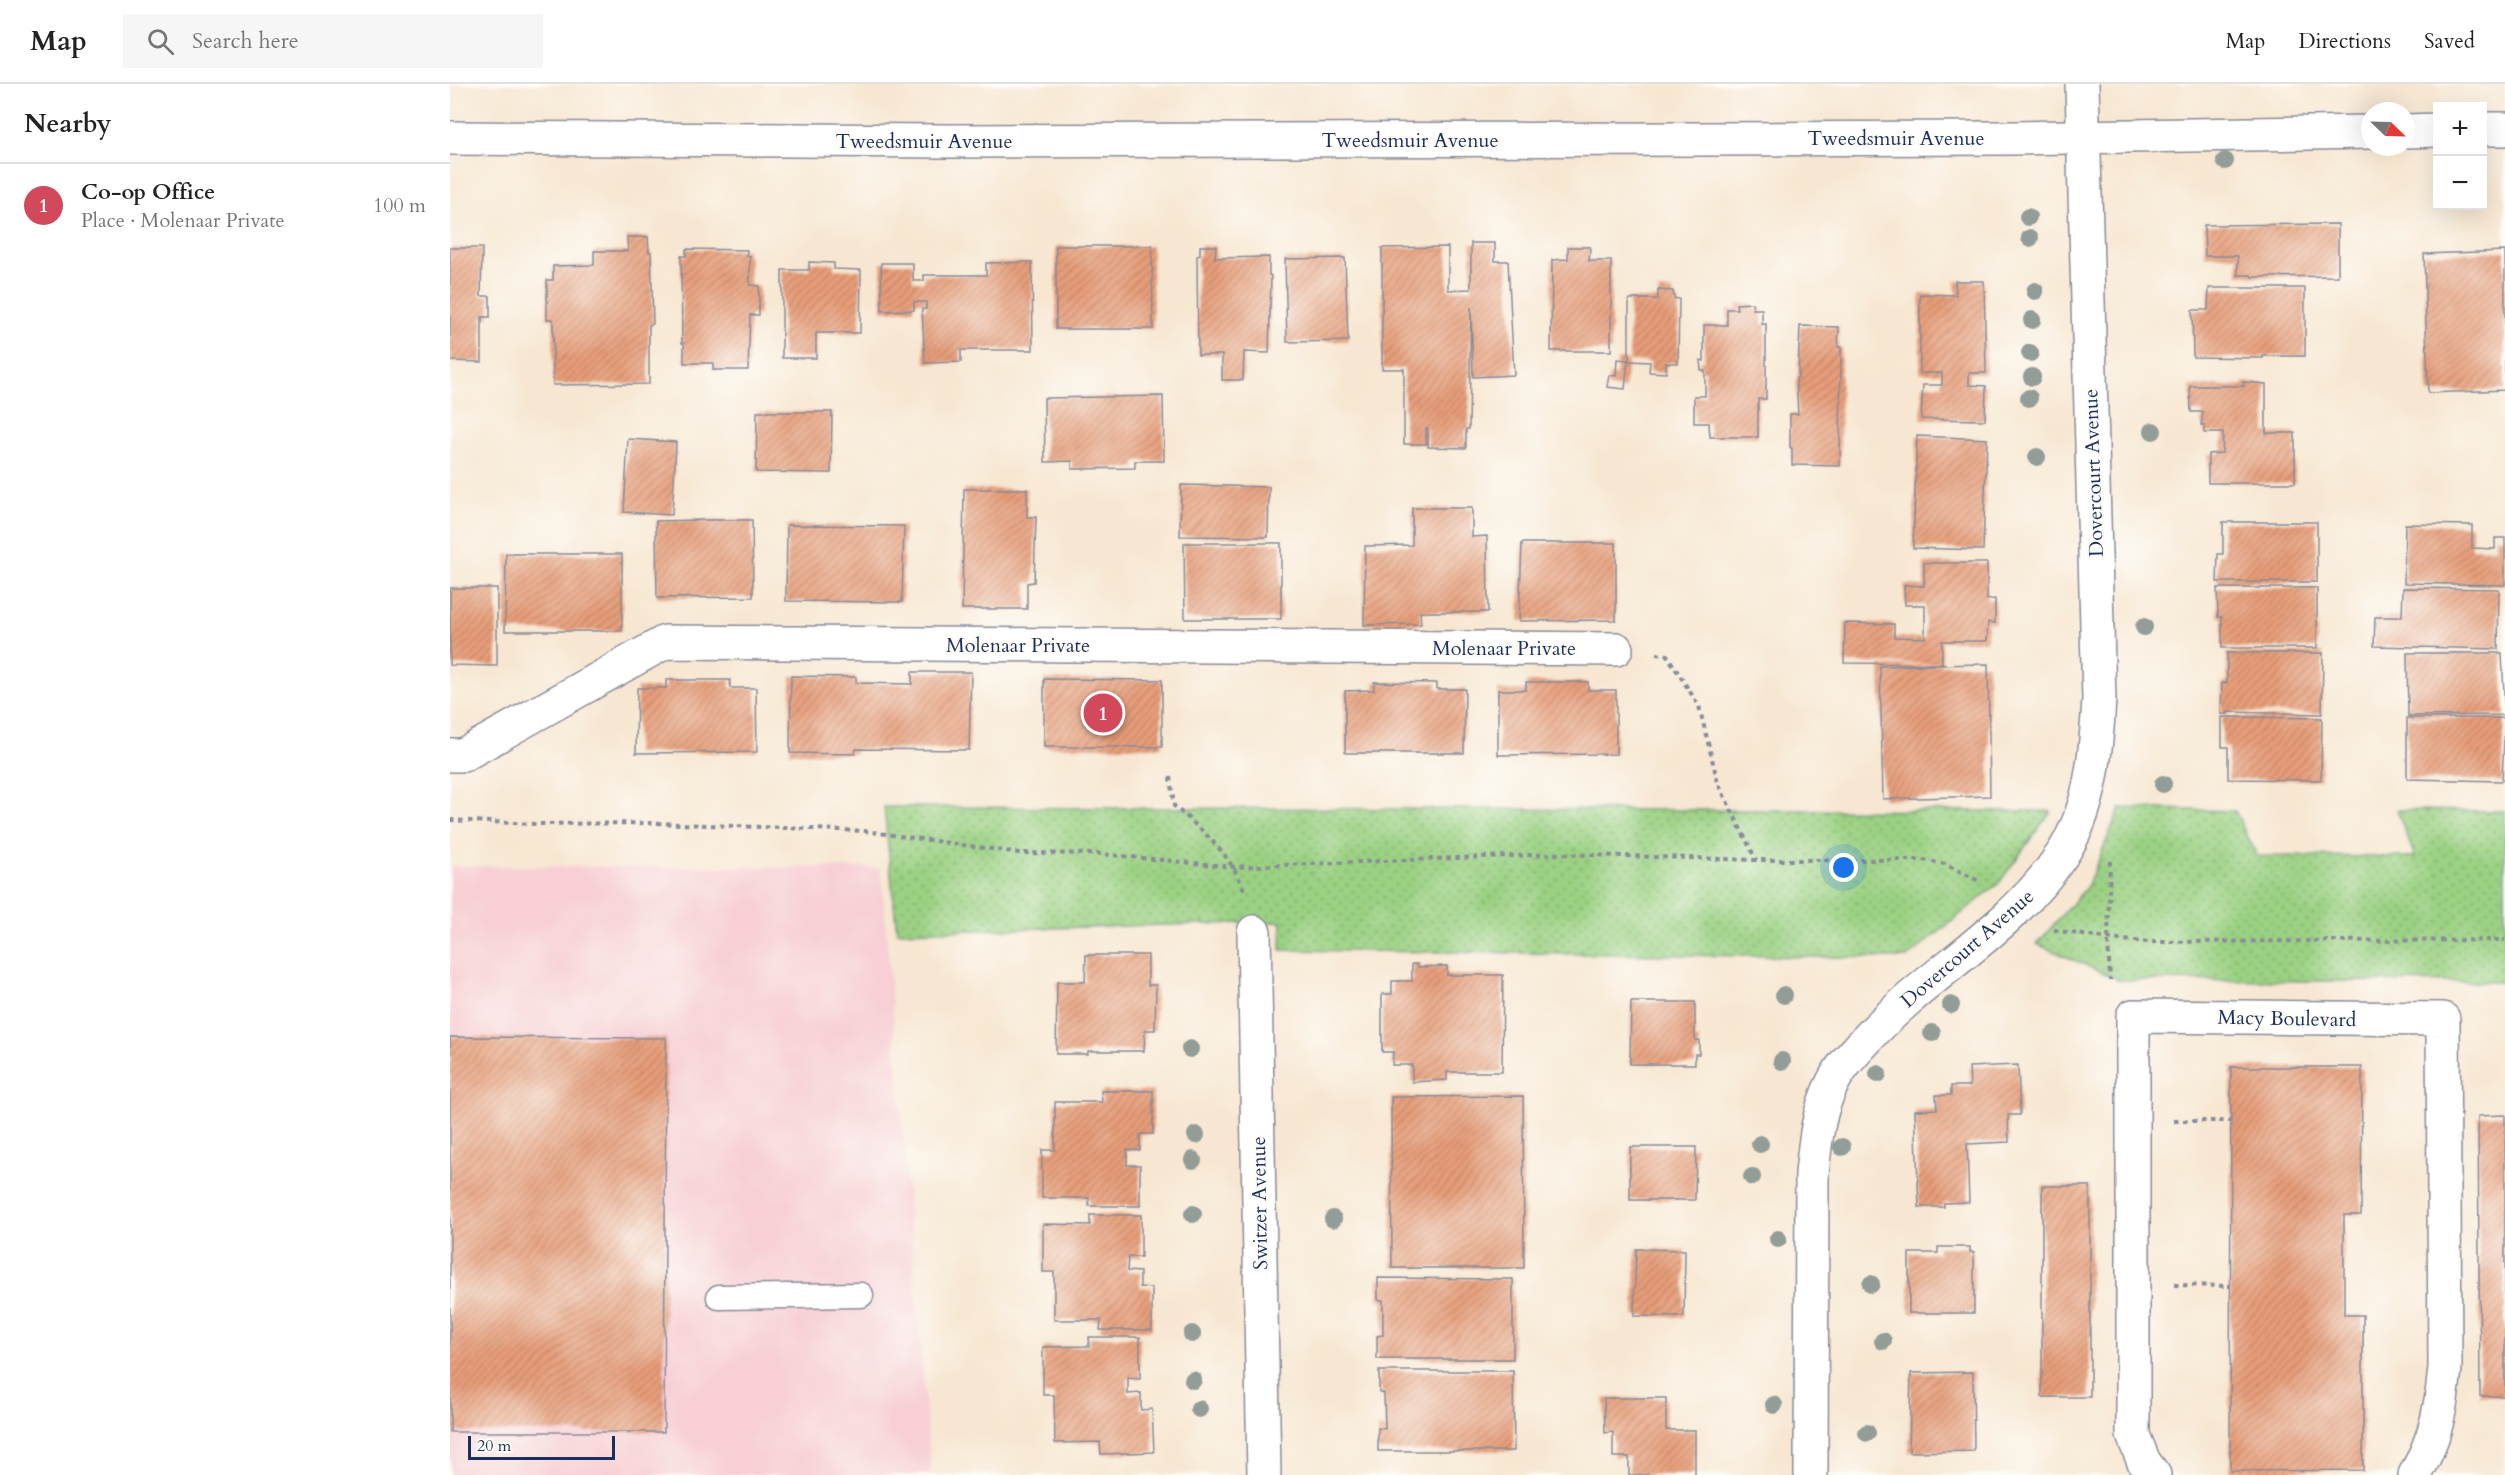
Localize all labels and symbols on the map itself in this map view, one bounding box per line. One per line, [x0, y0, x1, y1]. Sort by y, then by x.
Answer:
north arrow [2361, 102, 2415, 156]
street label: Tweedsmuir Avenue [1807, 125, 1985, 152]
street label: Tweedsmuir Avenue [1321, 127, 1499, 154]
street label: Tweedsmuir Avenue [835, 128, 1013, 155]
street label: Dovercourt Avenue [2077, 388, 2110, 558]
street label: Molenaar Private [946, 632, 1090, 659]
street label: Molenaar Private [1432, 635, 1576, 662]
pin: 1 [1084, 690, 1122, 736]
your location [1829, 853, 1858, 882]
street label: Dovercourt Avenue [1895, 883, 2040, 1014]
street label: Macy Boulevard [2217, 1004, 2357, 1033]
street label: Switzer Avenue [1245, 1136, 1274, 1270]
scale bar [468, 1433, 615, 1460]

